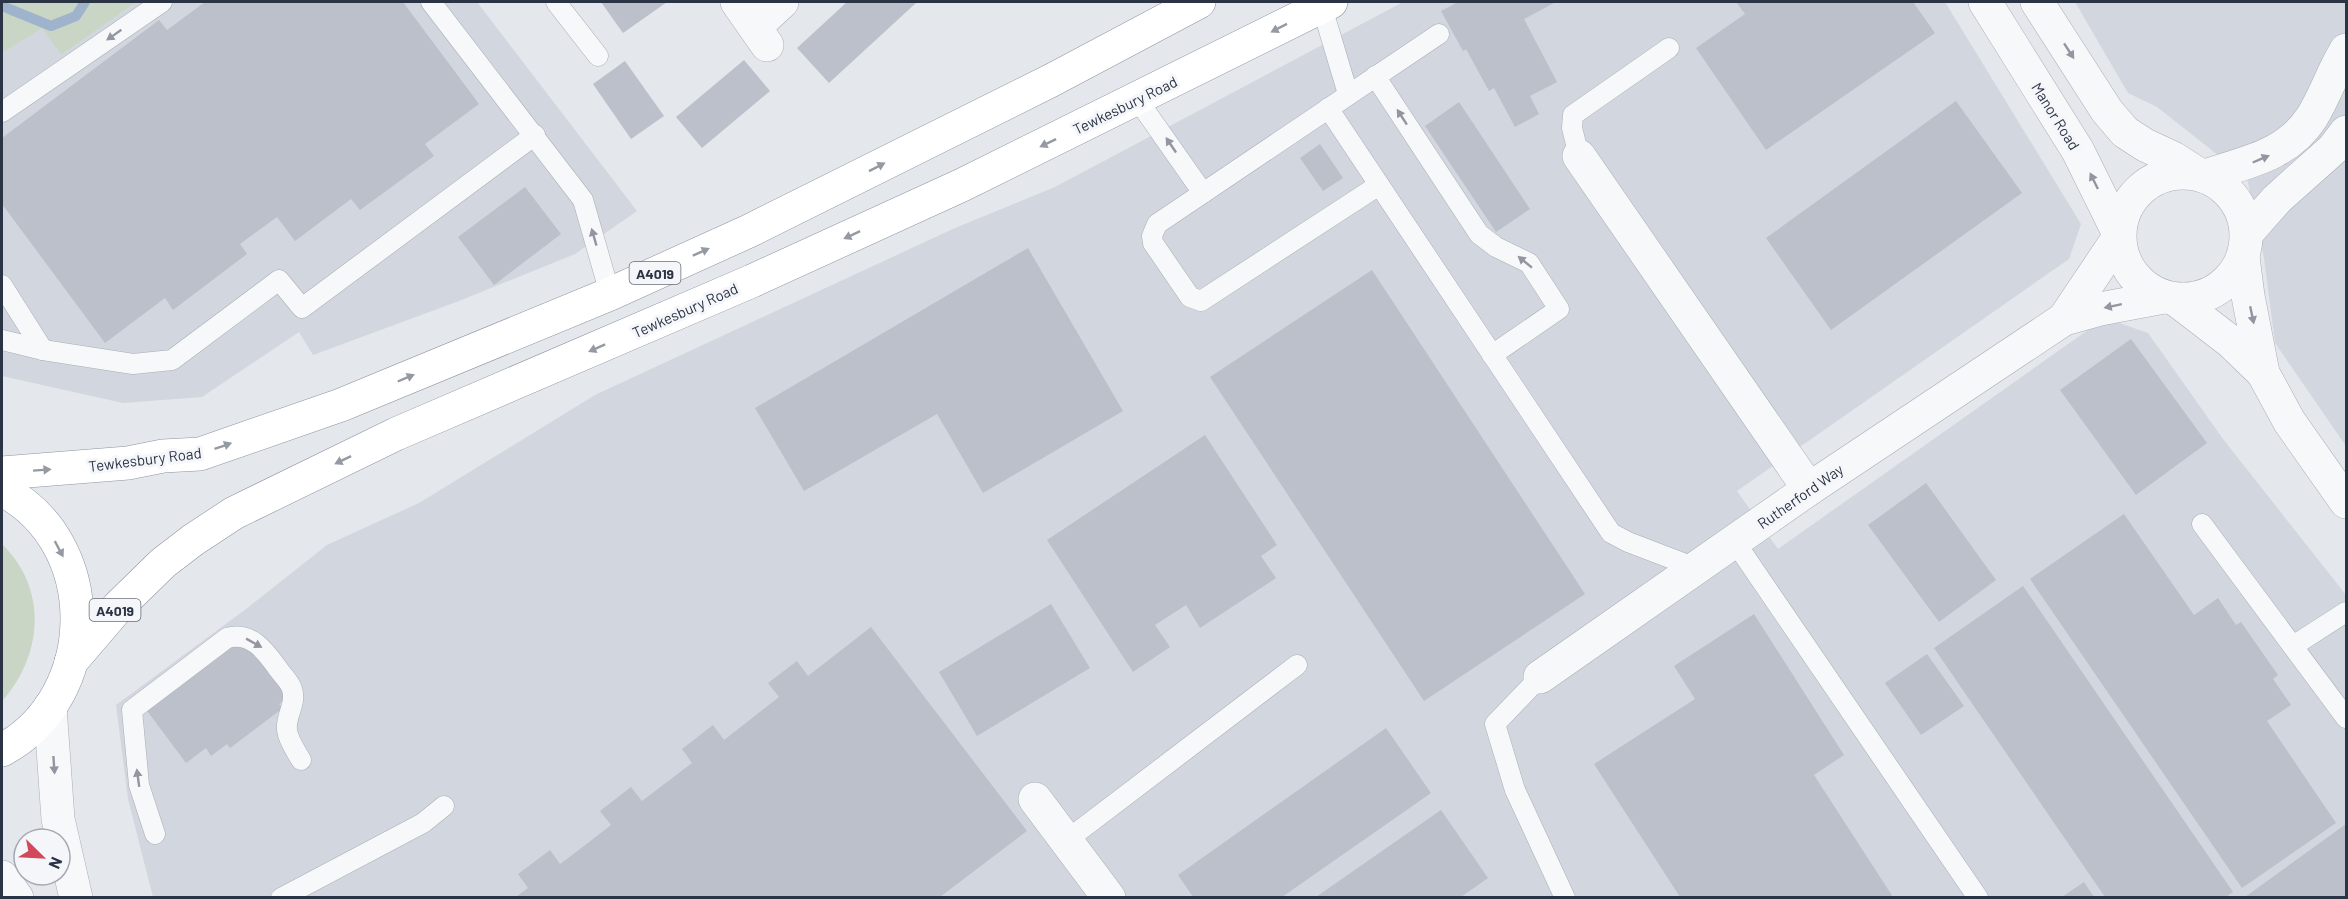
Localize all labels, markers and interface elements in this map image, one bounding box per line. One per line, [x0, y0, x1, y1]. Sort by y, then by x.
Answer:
one-way arrow [1270, 24, 1287, 33]
one-way arrow [106, 29, 122, 41]
one-way arrow [2063, 43, 2074, 59]
street label: Tewkesbury Road [1070, 72, 1180, 138]
street label: Manor Road [2028, 79, 2084, 153]
one-way arrow [1397, 109, 1408, 125]
one-way arrow [1039, 138, 1056, 147]
one-way arrow [1165, 138, 1177, 154]
one-way arrow [2252, 154, 2270, 164]
one-way arrow [868, 162, 885, 172]
one-way arrow [2089, 173, 2098, 190]
one-way arrow [589, 228, 598, 246]
one-way arrow [844, 230, 861, 239]
one-way arrow [693, 248, 710, 257]
one-way arrow [1517, 256, 1533, 269]
road number: A4019 [630, 262, 680, 284]
street label: Tewkesbury Road [629, 279, 741, 341]
one-way arrow [2103, 302, 2122, 311]
one-way arrow [2248, 306, 2257, 325]
one-way arrow [589, 344, 606, 353]
one-way arrow [397, 373, 415, 382]
one-way arrow [214, 440, 232, 450]
street label: Tewkesbury Road [88, 443, 202, 475]
one-way arrow [335, 455, 352, 465]
street label: Rutherford Way [1754, 460, 1846, 532]
one-way arrow [33, 465, 52, 475]
one-way arrow [54, 541, 64, 558]
road number: A4019 [90, 599, 140, 621]
one-way arrow [246, 638, 263, 648]
one-way arrow [49, 756, 59, 775]
one-way arrow [134, 768, 143, 787]
north arrow [12, 827, 72, 887]
text: N [45, 855, 67, 872]

